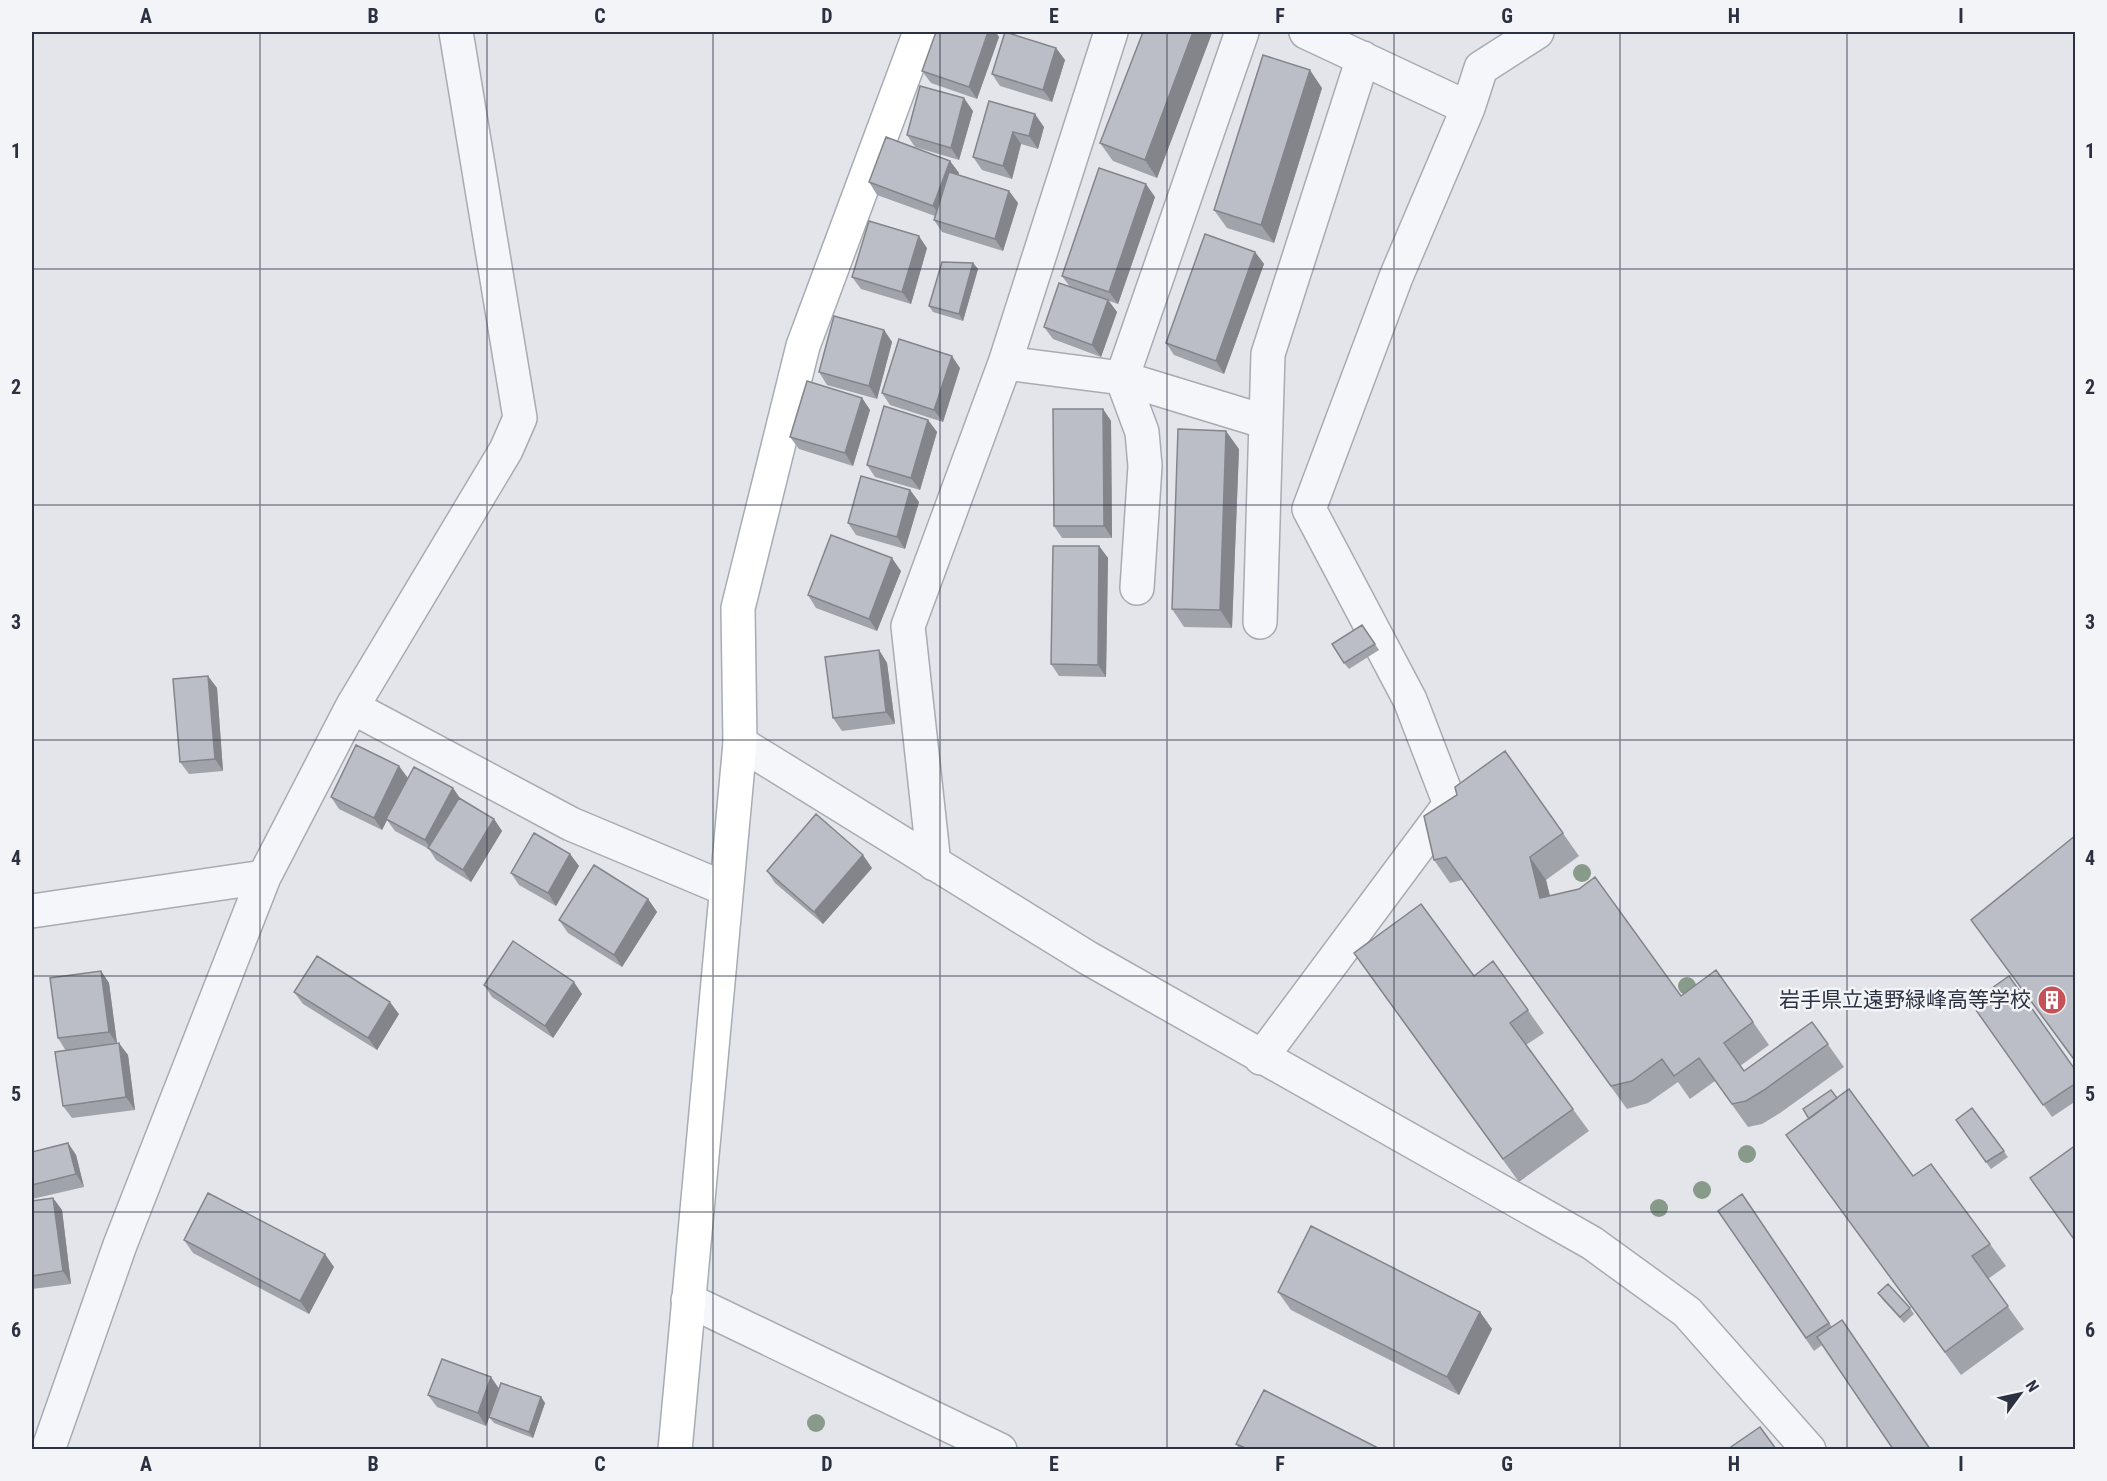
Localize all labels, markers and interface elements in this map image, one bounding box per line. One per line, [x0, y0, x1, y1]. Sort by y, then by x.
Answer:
text: A [140, 4, 152, 28]
text: B [367, 4, 379, 28]
text: C [594, 4, 606, 28]
text: D [821, 4, 833, 28]
text: E [1049, 4, 1059, 28]
text: F [1275, 4, 1285, 28]
text: G [1501, 4, 1513, 28]
text: H [1728, 4, 1740, 28]
text: I [1958, 4, 1964, 28]
text: 1 [11, 139, 21, 163]
text: 1 [2085, 139, 2095, 163]
text: 2 [11, 375, 21, 399]
text: 2 [2085, 375, 2095, 399]
text: 3 [11, 610, 21, 634]
text: 3 [2085, 610, 2095, 634]
text: 4 [11, 846, 21, 870]
text: 4 [2085, 846, 2095, 870]
building icon: 岩手県立遠野緑峰高等学校 [2036, 984, 2068, 1016]
place label: 岩手県立遠野緑峰高等学校 [1779, 988, 2031, 1012]
text: 5 [11, 1082, 21, 1106]
text: 5 [2085, 1082, 2095, 1106]
text: 6 [11, 1318, 21, 1342]
text: 6 [2085, 1318, 2095, 1342]
north arrow [1990, 1364, 2050, 1424]
text: N [2022, 1377, 2043, 1395]
text: A [140, 1452, 152, 1476]
text: B [367, 1452, 379, 1476]
text: C [594, 1452, 606, 1476]
text: D [821, 1452, 833, 1476]
text: E [1049, 1452, 1059, 1476]
text: F [1275, 1452, 1285, 1476]
text: G [1501, 1452, 1513, 1476]
text: H [1728, 1452, 1740, 1476]
text: I [1958, 1452, 1964, 1476]

